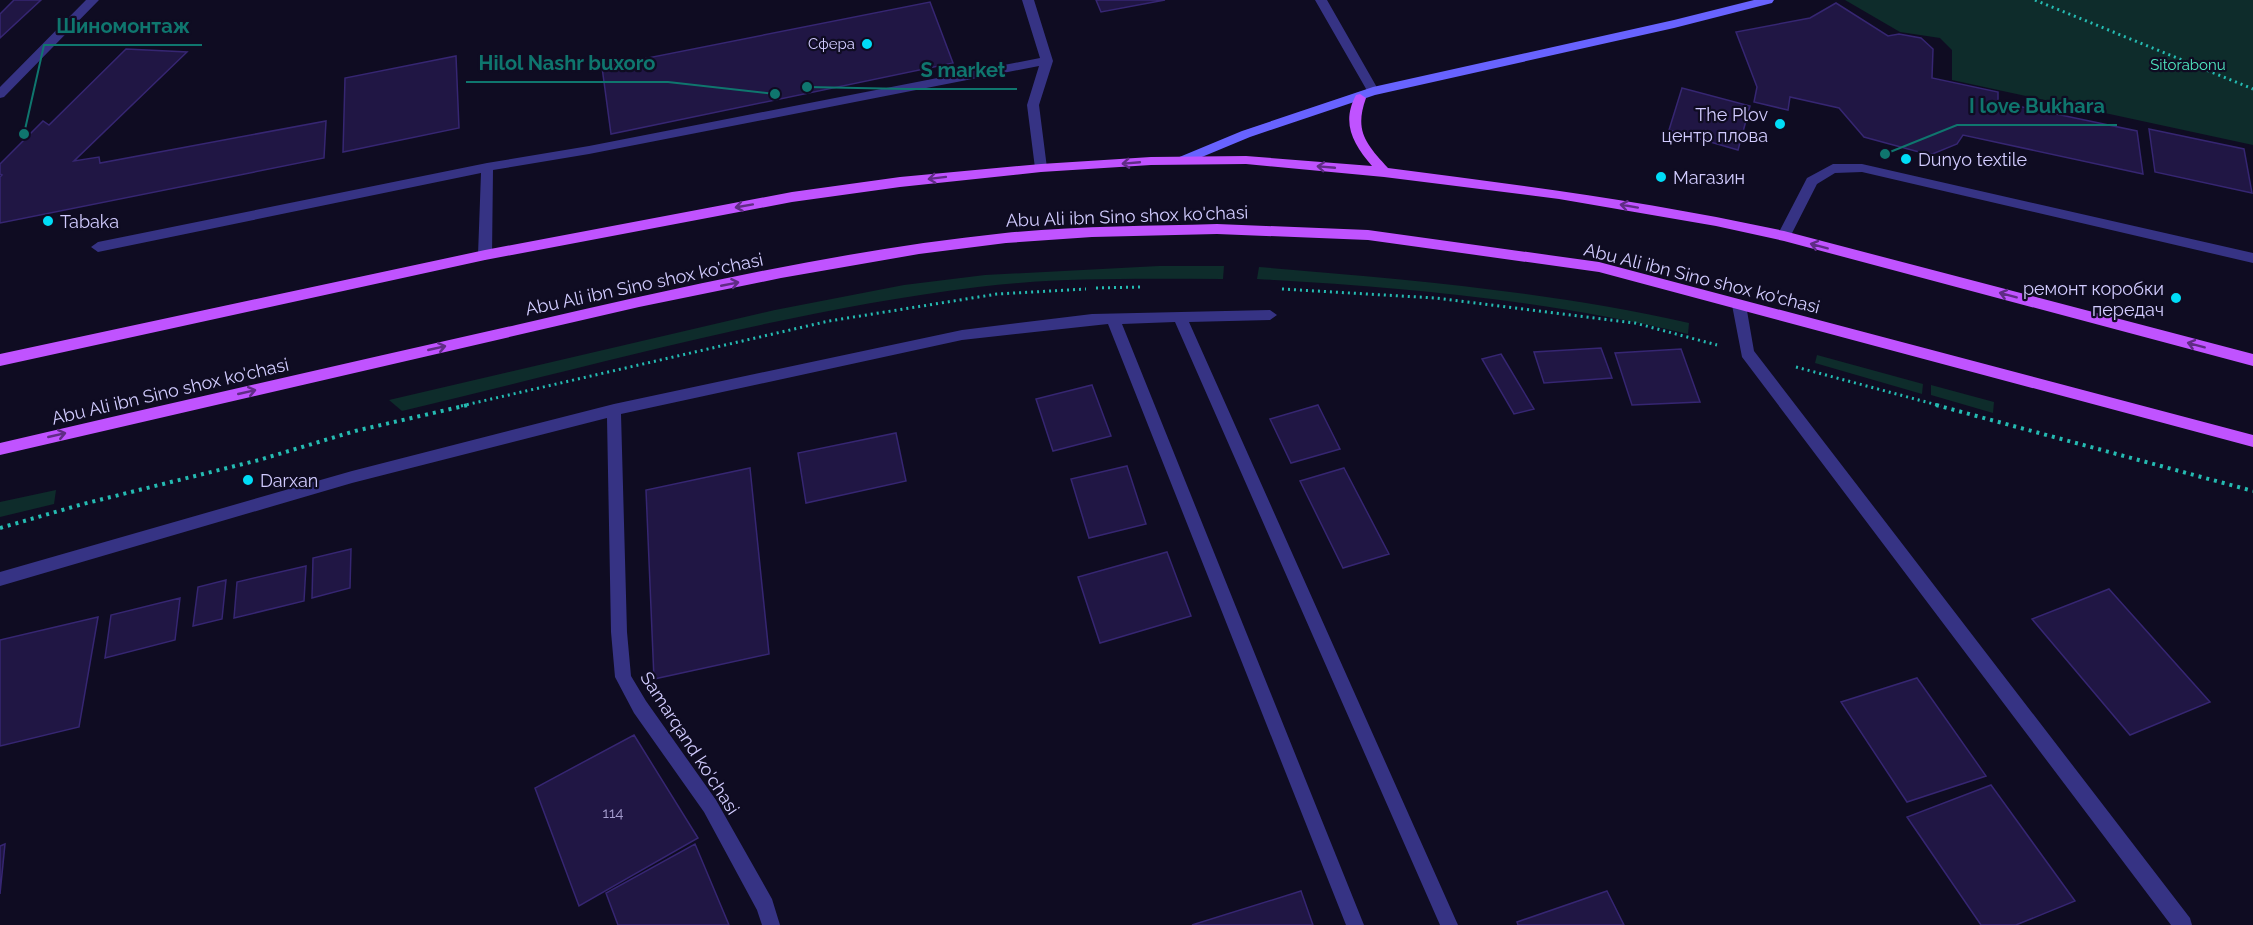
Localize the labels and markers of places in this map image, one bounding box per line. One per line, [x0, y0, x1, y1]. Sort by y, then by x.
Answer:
callout: Шиномонтаж [44, 7, 202, 45]
place label: Сфера [808, 35, 855, 53]
marker: Сфера [860, 37, 874, 51]
callout: Hilol Nashr buxoro [466, 44, 668, 82]
callout: S market [908, 51, 1017, 89]
callout: I love Bukhara [1957, 87, 2117, 125]
place label: The Plov центр плова [1662, 104, 1768, 146]
marker: The Plov центр плова [1773, 117, 1787, 131]
place label: Dunyo textile [1918, 149, 2028, 170]
marker: Dunyo textile [1899, 152, 1913, 166]
place label: Магазин [1673, 167, 1745, 188]
marker: Магазин [1654, 170, 1668, 184]
place label: Tabaka [60, 211, 119, 232]
marker: Tabaka [41, 214, 55, 228]
place label: ремонт коробки передач [2023, 278, 2164, 320]
marker: ремонт коробки передач [2169, 291, 2183, 305]
place label: Darxan [260, 470, 318, 491]
marker: Darxan [241, 473, 255, 487]

